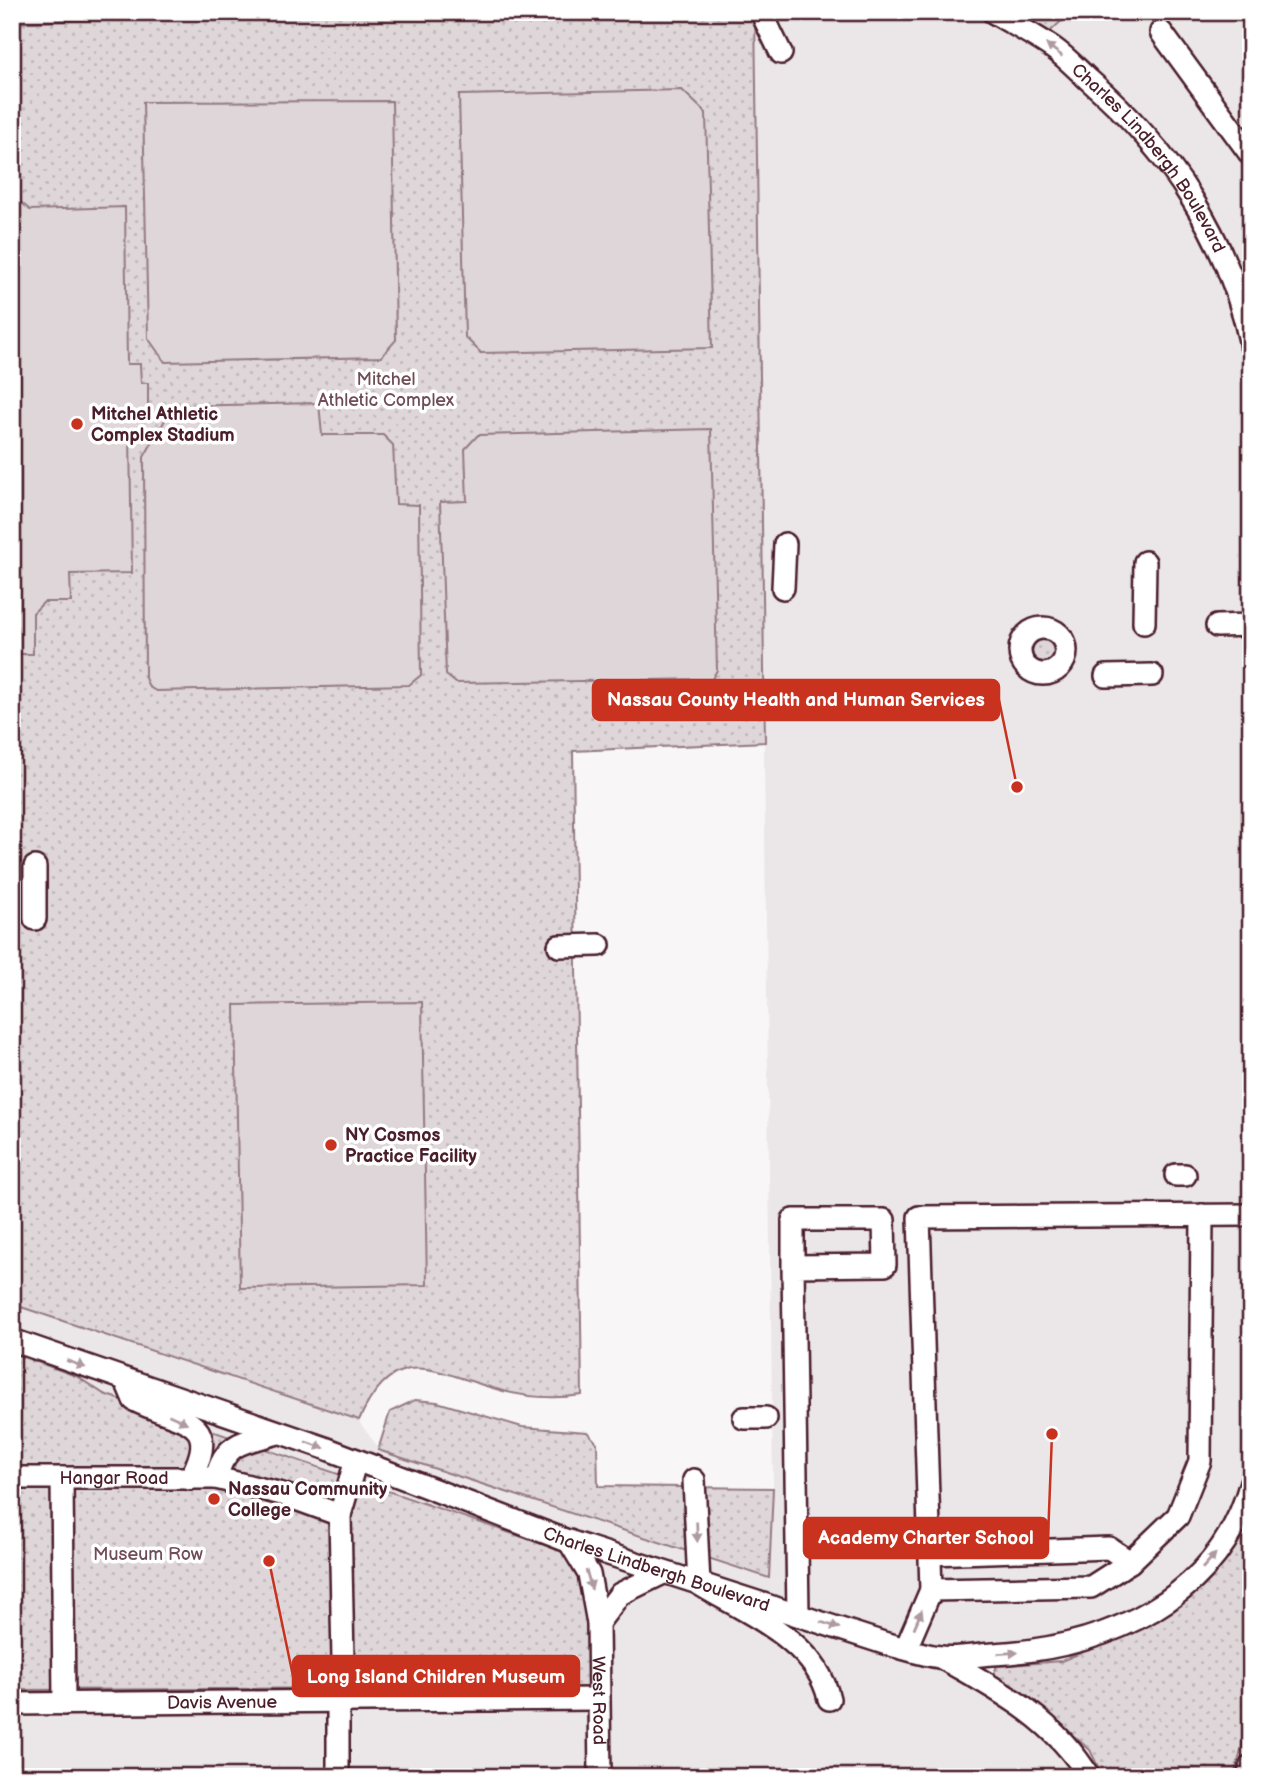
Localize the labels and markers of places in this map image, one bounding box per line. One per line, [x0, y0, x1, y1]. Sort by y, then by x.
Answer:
place label: Mitchel Athletic Complex Stadium [91, 404, 235, 446]
marker: Mitchel Athletic Complex Stadium [69, 416, 85, 432]
callout: Nassau County Health and Human Services [593, 680, 999, 720]
place label: NY Cosmos Practice Facility [345, 1125, 478, 1167]
marker: NY Cosmos Practice Facility [323, 1137, 339, 1153]
place label: Nassau Community College [228, 1479, 388, 1521]
marker: Nassau Community College [206, 1491, 222, 1507]
callout: Academy Charter School [804, 1518, 1048, 1558]
callout: Long Island Children Museum [293, 1656, 579, 1696]

